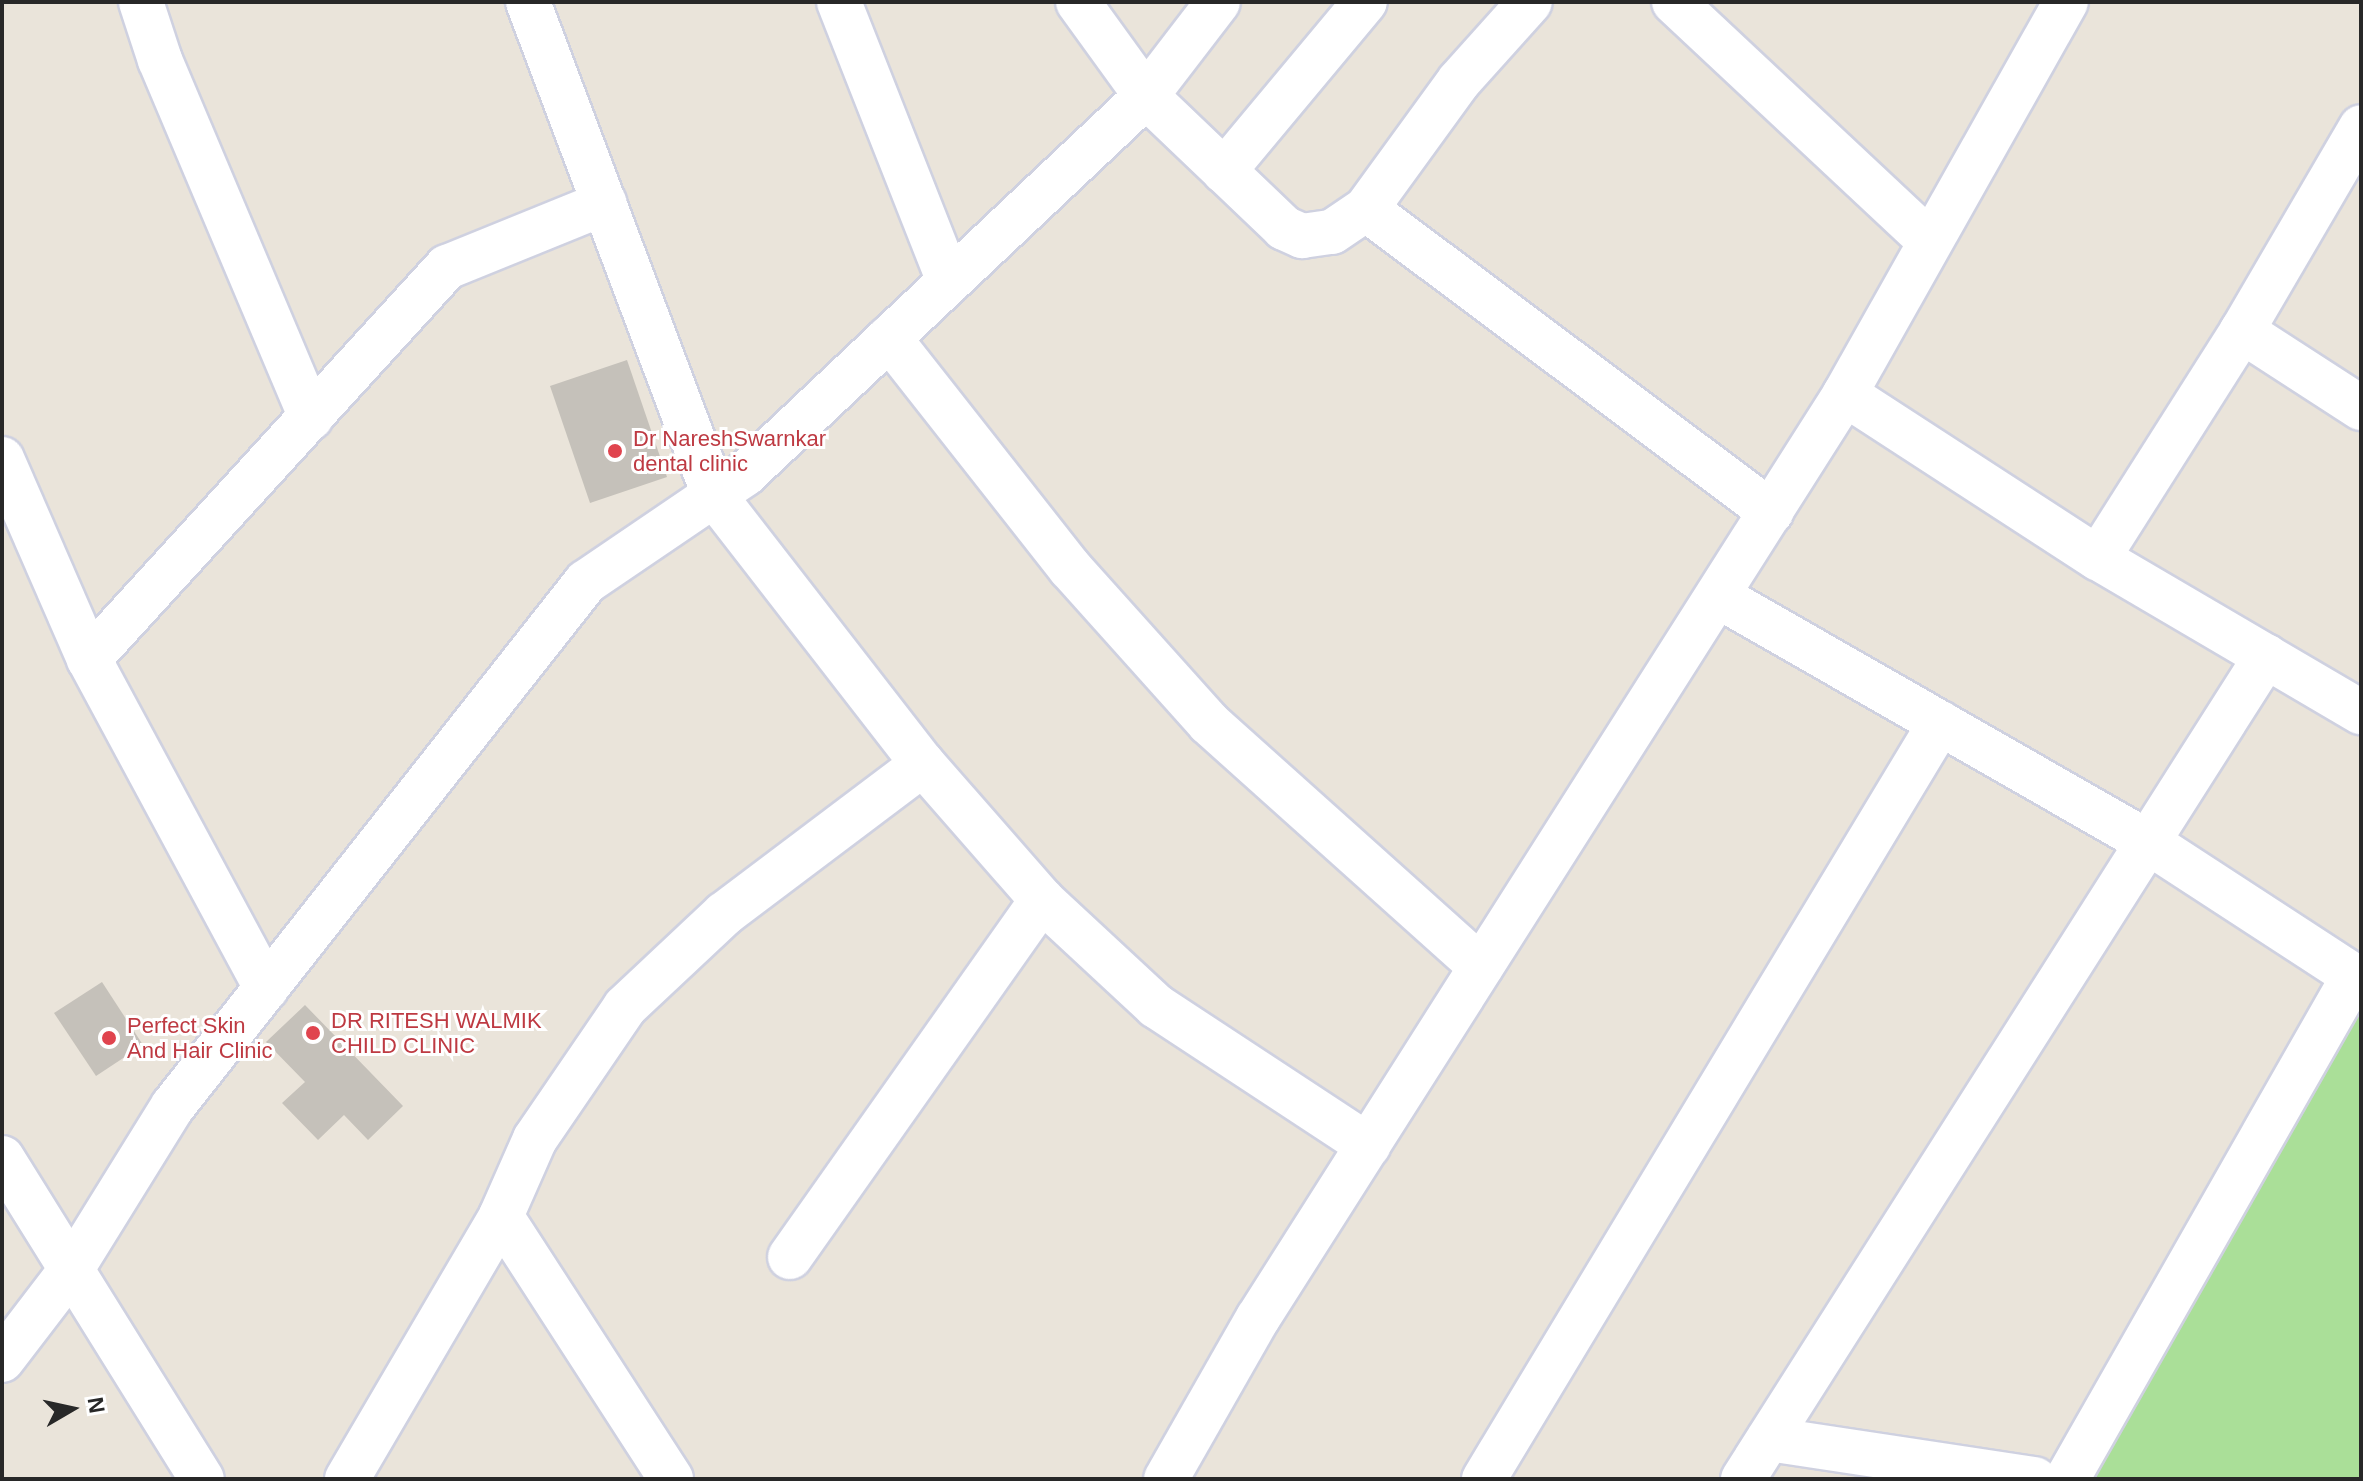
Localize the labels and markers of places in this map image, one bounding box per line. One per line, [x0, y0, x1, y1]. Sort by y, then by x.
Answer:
place label: Dr NareshSwarnkar dental clinic [633, 425, 826, 476]
marker: Dr NareshSwarnkar dental clinic [604, 440, 626, 462]
place label: DR RITESH WALMIK CHILD CLINIC [331, 1007, 542, 1058]
place label: Perfect Skin And Hair Clinic [127, 1012, 272, 1064]
marker: DR RITESH WALMIK CHILD CLINIC [302, 1022, 324, 1044]
marker: Perfect Skin And Hair Clinic [98, 1027, 120, 1049]

